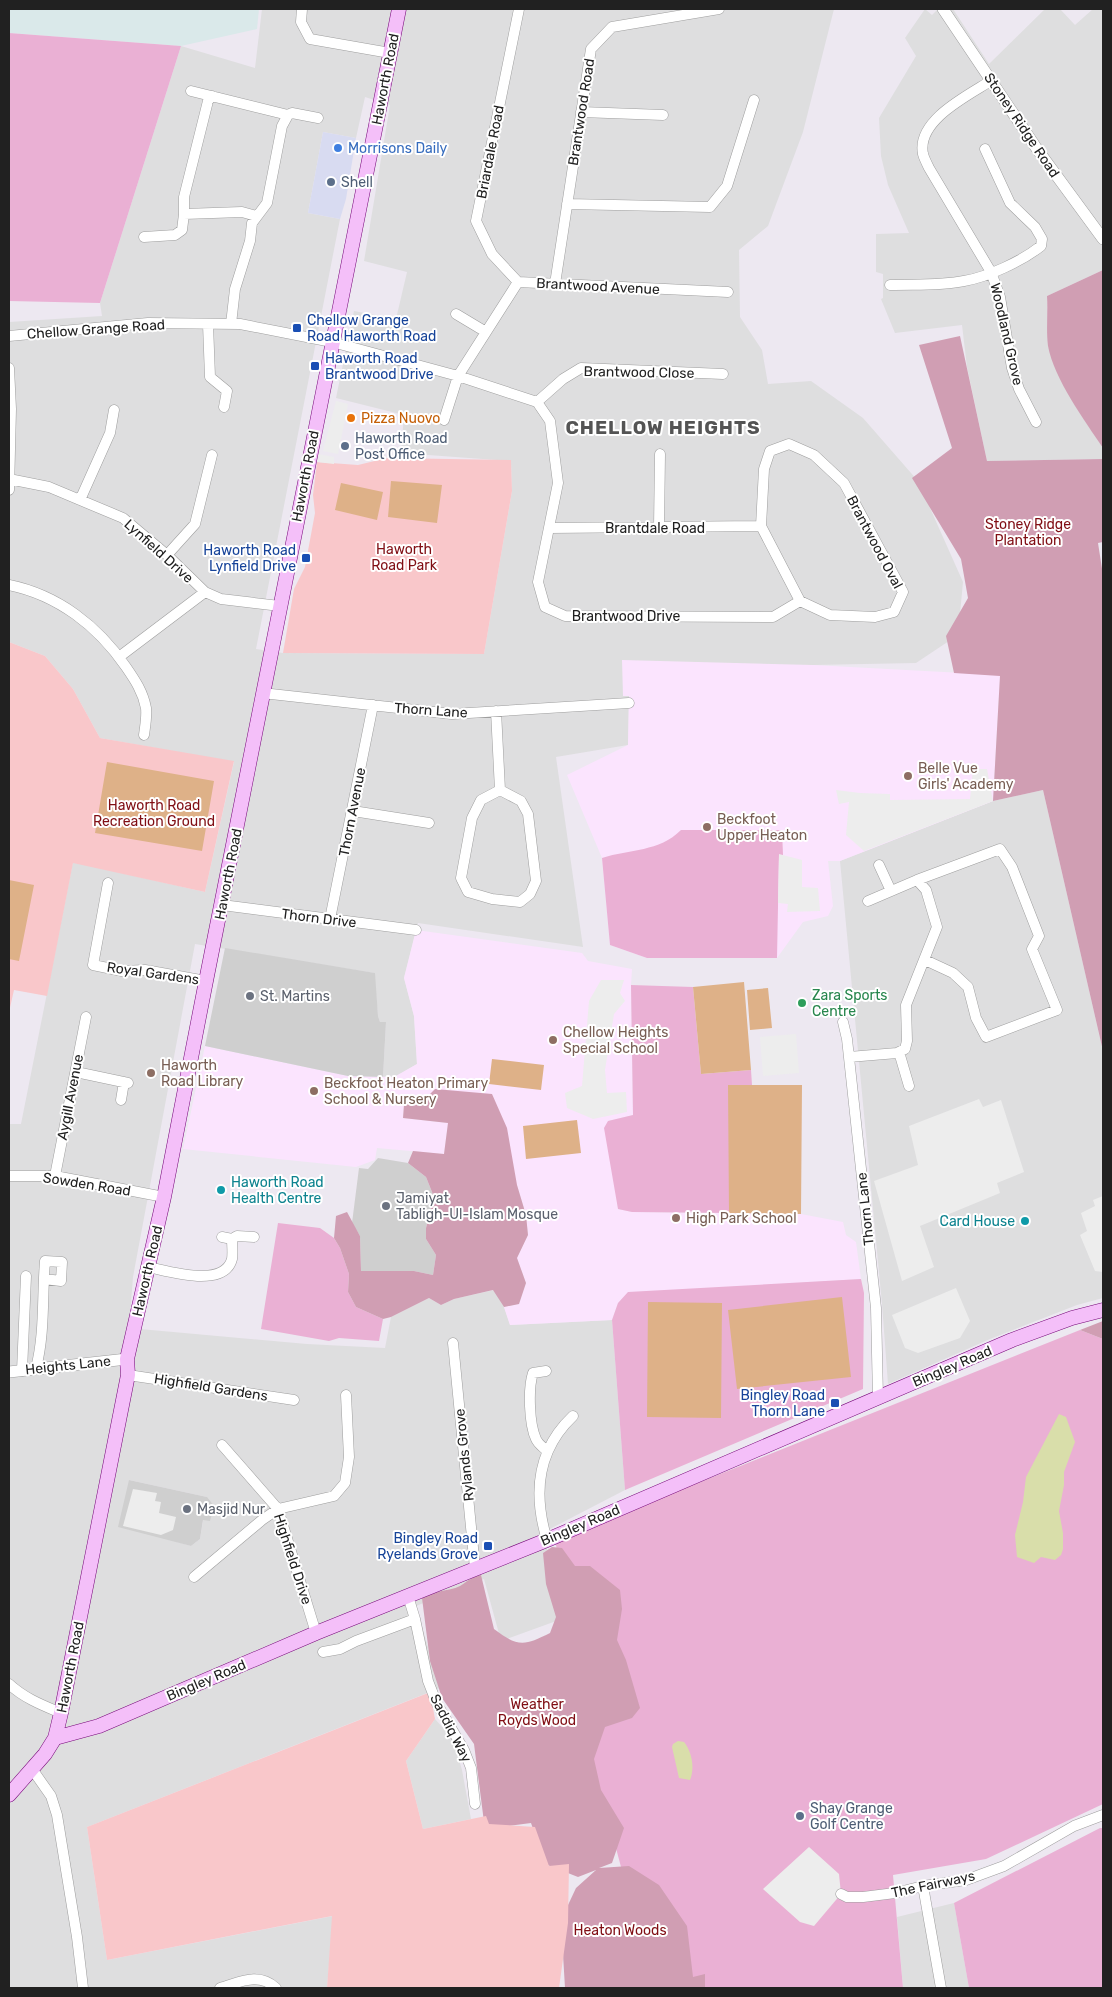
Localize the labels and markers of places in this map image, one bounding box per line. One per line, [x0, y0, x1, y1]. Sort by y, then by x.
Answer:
place label: Morrisons Daily [348, 140, 448, 157]
marker: Morrisons Daily [332, 142, 344, 154]
place label: Shell [341, 174, 373, 191]
marker: Shell [325, 176, 337, 188]
place label: Chellow Grange Road Haworth Road [307, 312, 436, 345]
marker: Chellow Grange Road Haworth Road [291, 322, 303, 334]
place label: Haworth Road Brantwood Drive [325, 350, 434, 383]
marker: Haworth Road Brantwood Drive [309, 360, 321, 372]
place label: Pizza Nuovo [361, 410, 440, 427]
marker: Pizza Nuovo [345, 412, 357, 424]
place label: Haworth Road Post Office [355, 430, 448, 463]
marker: Haworth Road Post Office [339, 440, 351, 452]
place label: Haworth Road Lynfield Drive [203, 542, 296, 575]
marker: Haworth Road Lynfield Drive [300, 552, 312, 564]
place label: Belle Vue Girls' Academy [918, 760, 1014, 793]
marker: Belle Vue Girls' Academy [902, 770, 914, 782]
place label: Beckfoot Upper Heaton [717, 811, 807, 844]
marker: Beckfoot Upper Heaton [701, 821, 713, 833]
place label: Zara Sports Centre [812, 987, 888, 1020]
place label: St. Martins [260, 988, 330, 1005]
marker: St. Martins [244, 990, 256, 1002]
marker: Zara Sports Centre [796, 997, 808, 1009]
place label: Chellow Heights Special School [563, 1024, 668, 1057]
marker: Chellow Heights Special School [547, 1034, 559, 1046]
place label: Haworth Road Library [161, 1057, 243, 1090]
marker: Haworth Road Library [145, 1067, 157, 1079]
place label: Beckfoot Heaton Primary School & Nursery [324, 1075, 488, 1108]
marker: Beckfoot Heaton Primary School & Nursery [308, 1085, 320, 1097]
place label: Haworth Road Health Centre [231, 1174, 324, 1207]
marker: Haworth Road Health Centre [215, 1184, 227, 1196]
place label: Jamiyat Tabligh-Ul-Islam Mosque [396, 1190, 558, 1223]
marker: Jamiyat Tabligh-Ul-Islam Mosque [380, 1200, 392, 1212]
place label: High Park School [686, 1210, 797, 1227]
marker: High Park School [670, 1212, 682, 1224]
place label: Card House [940, 1213, 1015, 1230]
marker: Card House [1019, 1215, 1031, 1227]
place label: Bingley Road Thorn Lane [740, 1387, 825, 1420]
marker: Bingley Road Thorn Lane [829, 1397, 841, 1409]
place label: Masjid Nur [197, 1501, 266, 1518]
marker: Masjid Nur [181, 1503, 193, 1515]
place label: Bingley Road Ryelands Grove [377, 1530, 478, 1563]
marker: Bingley Road Ryelands Grove [482, 1540, 494, 1552]
place label: Shay Grange Golf Centre [810, 1800, 893, 1833]
marker: Shay Grange Golf Centre [794, 1810, 806, 1822]

